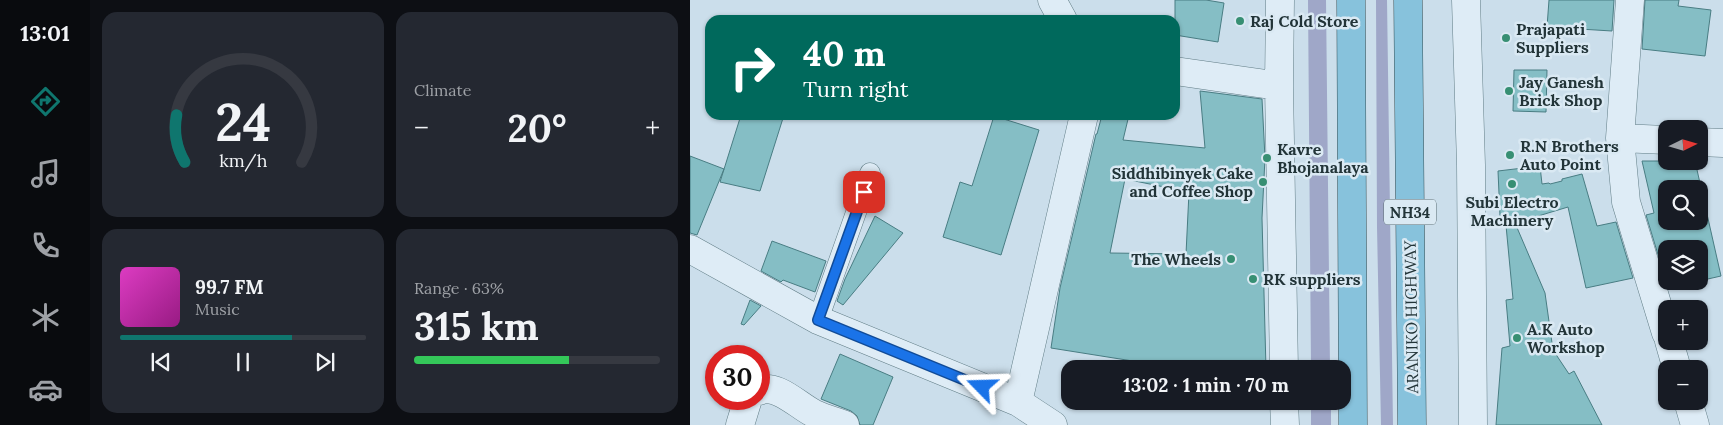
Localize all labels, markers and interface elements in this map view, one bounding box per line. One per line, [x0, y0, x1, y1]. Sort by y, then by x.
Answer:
place label: Raj Cold Store [1250, 11, 1359, 31]
marker: Raj Cold Store [1234, 15, 1246, 27]
text: 13:01 [20, 19, 70, 47]
place label: Prajapati Suppliers [1516, 19, 1589, 57]
text: 40 m [803, 31, 886, 76]
marker: Prajapati Suppliers [1500, 32, 1512, 44]
icon: right [720, 35, 785, 100]
place label: Jay Ganesh Brick Shop [1519, 72, 1604, 110]
text: Turn right [803, 75, 908, 103]
text: Climate [414, 80, 471, 100]
icon: directions [28, 84, 63, 119]
marker: Jay Ganesh Brick Shop [1503, 85, 1515, 97]
text: 24 [215, 89, 271, 155]
text: 20° [508, 104, 566, 152]
text: − [414, 110, 429, 146]
text: + [645, 110, 660, 146]
north arrow [1658, 120, 1708, 170]
map controls [1658, 120, 1708, 410]
place label: R.N Brothers Auto Point [1520, 136, 1619, 174]
place label: Kavre Bhojanalaya [1277, 139, 1369, 177]
text: km/h [219, 149, 267, 172]
marker: R.N Brothers Auto Point [1504, 149, 1516, 161]
marker: Kavre Bhojanalaya [1261, 152, 1273, 164]
icon: music [28, 156, 63, 191]
place label: Siddhibinyek Cake and Coffee Shop [1112, 163, 1253, 201]
pin [843, 171, 885, 213]
marker: Siddhibinyek Cake and Coffee Shop [1257, 176, 1269, 188]
icon: arrive [850, 178, 878, 206]
marker: Subi Electro Machinery [1506, 178, 1518, 190]
button: search [1658, 180, 1708, 230]
place label: Subi Electro Machinery [1465, 192, 1559, 230]
road number: NH34 [1384, 200, 1436, 224]
icon: phone [28, 228, 63, 263]
street label: ARANIKO HIGHWAY [1400, 239, 1422, 395]
button: layers [1658, 240, 1708, 290]
place label: The Wheels [1131, 249, 1221, 269]
marker: The Wheels [1225, 253, 1237, 265]
place label: RK suppliers [1263, 269, 1361, 289]
marker: RK suppliers [1247, 273, 1259, 285]
text: 99.7 FM [195, 275, 264, 299]
text: Range · 63% [414, 278, 504, 298]
text: Music [195, 299, 240, 319]
icon: climate [28, 300, 63, 335]
button: + [1658, 300, 1708, 350]
text: 315 km [414, 302, 539, 350]
place label: A.K Auto Workshop [1527, 319, 1605, 357]
marker: A.K Auto Workshop [1511, 332, 1523, 344]
speed limit sign: 30 [705, 345, 770, 410]
icon: previous [147, 348, 175, 376]
icon: pause [229, 348, 257, 376]
icon: next [311, 348, 339, 376]
position arrow [955, 360, 1007, 412]
button: − [1658, 360, 1708, 410]
icon: car [28, 372, 63, 407]
text: 13:02 · 1 min · 70 m [1123, 373, 1289, 397]

